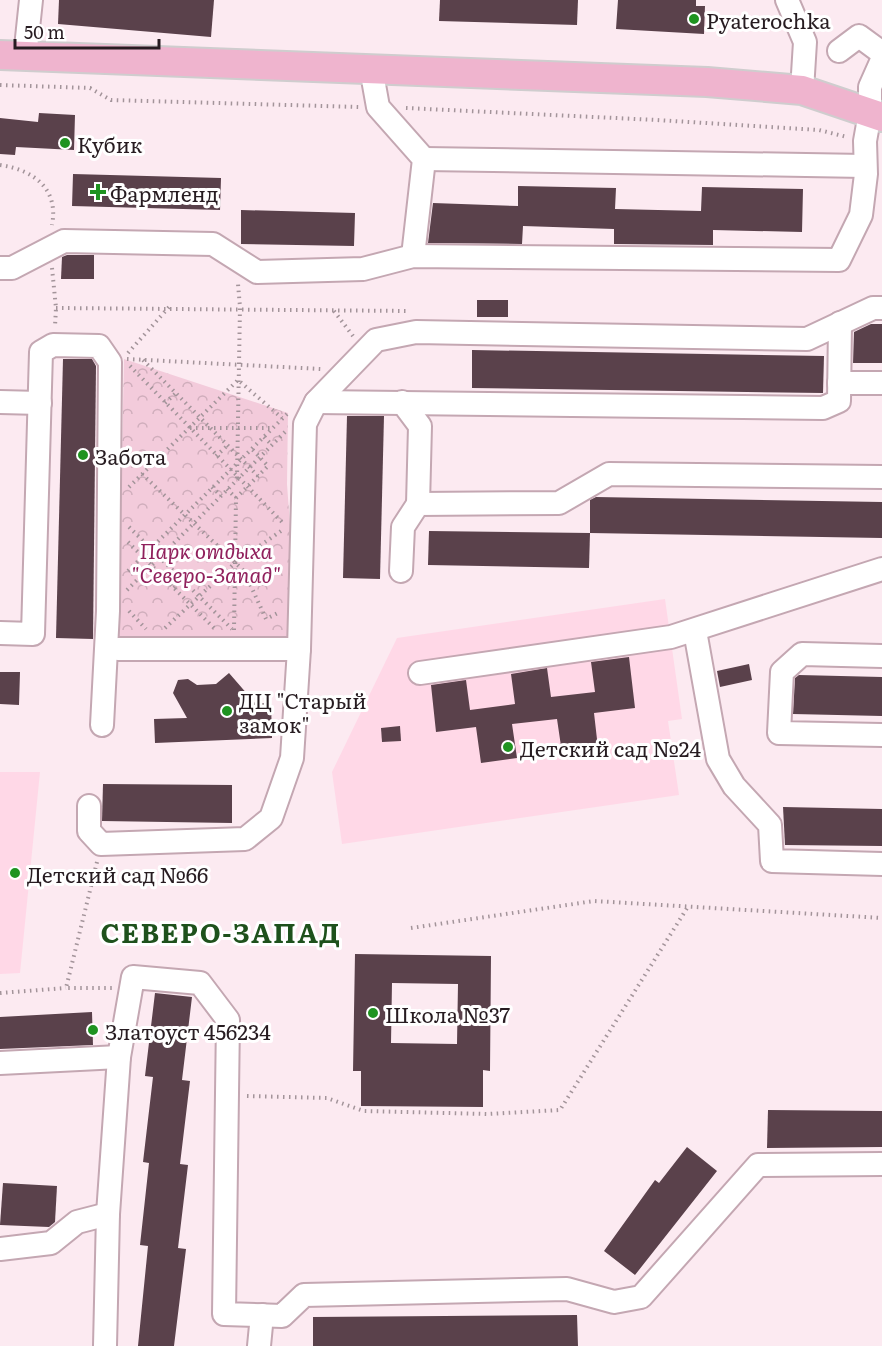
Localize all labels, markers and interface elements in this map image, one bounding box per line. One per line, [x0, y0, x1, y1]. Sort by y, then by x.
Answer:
place label: Pyaterochka [706, 4, 831, 35]
scale bar [15, 12, 159, 50]
marker: Pyaterochka [687, 12, 701, 26]
text: 50 m [24, 18, 65, 45]
place label: Кубик [77, 128, 143, 159]
marker: Кубик [58, 136, 72, 150]
place label: Фармленд [110, 177, 218, 208]
marker: Фармленд [91, 185, 105, 199]
place label: Забота [95, 440, 167, 471]
marker: Забота [76, 448, 90, 462]
park label: Парк отдыха "Северо-Запад" [131, 534, 281, 589]
place label: ДЦ "Старый замок" [239, 684, 367, 739]
marker: ДЦ "Старый замок" [220, 704, 234, 718]
place label: Детский сад №24 [520, 732, 701, 763]
marker: Детский сад №24 [501, 740, 515, 754]
place label: Детский сад №66 [27, 858, 208, 889]
marker: Детский сад №66 [8, 866, 22, 880]
district label: СЕВЕРО-ЗАПАД [101, 911, 341, 951]
place label: Школа №37 [385, 998, 510, 1029]
marker: Школа №37 [366, 1006, 380, 1020]
place label: Златоуст 456234 [105, 1015, 271, 1046]
marker: Златоуст 456234 [86, 1023, 100, 1037]

